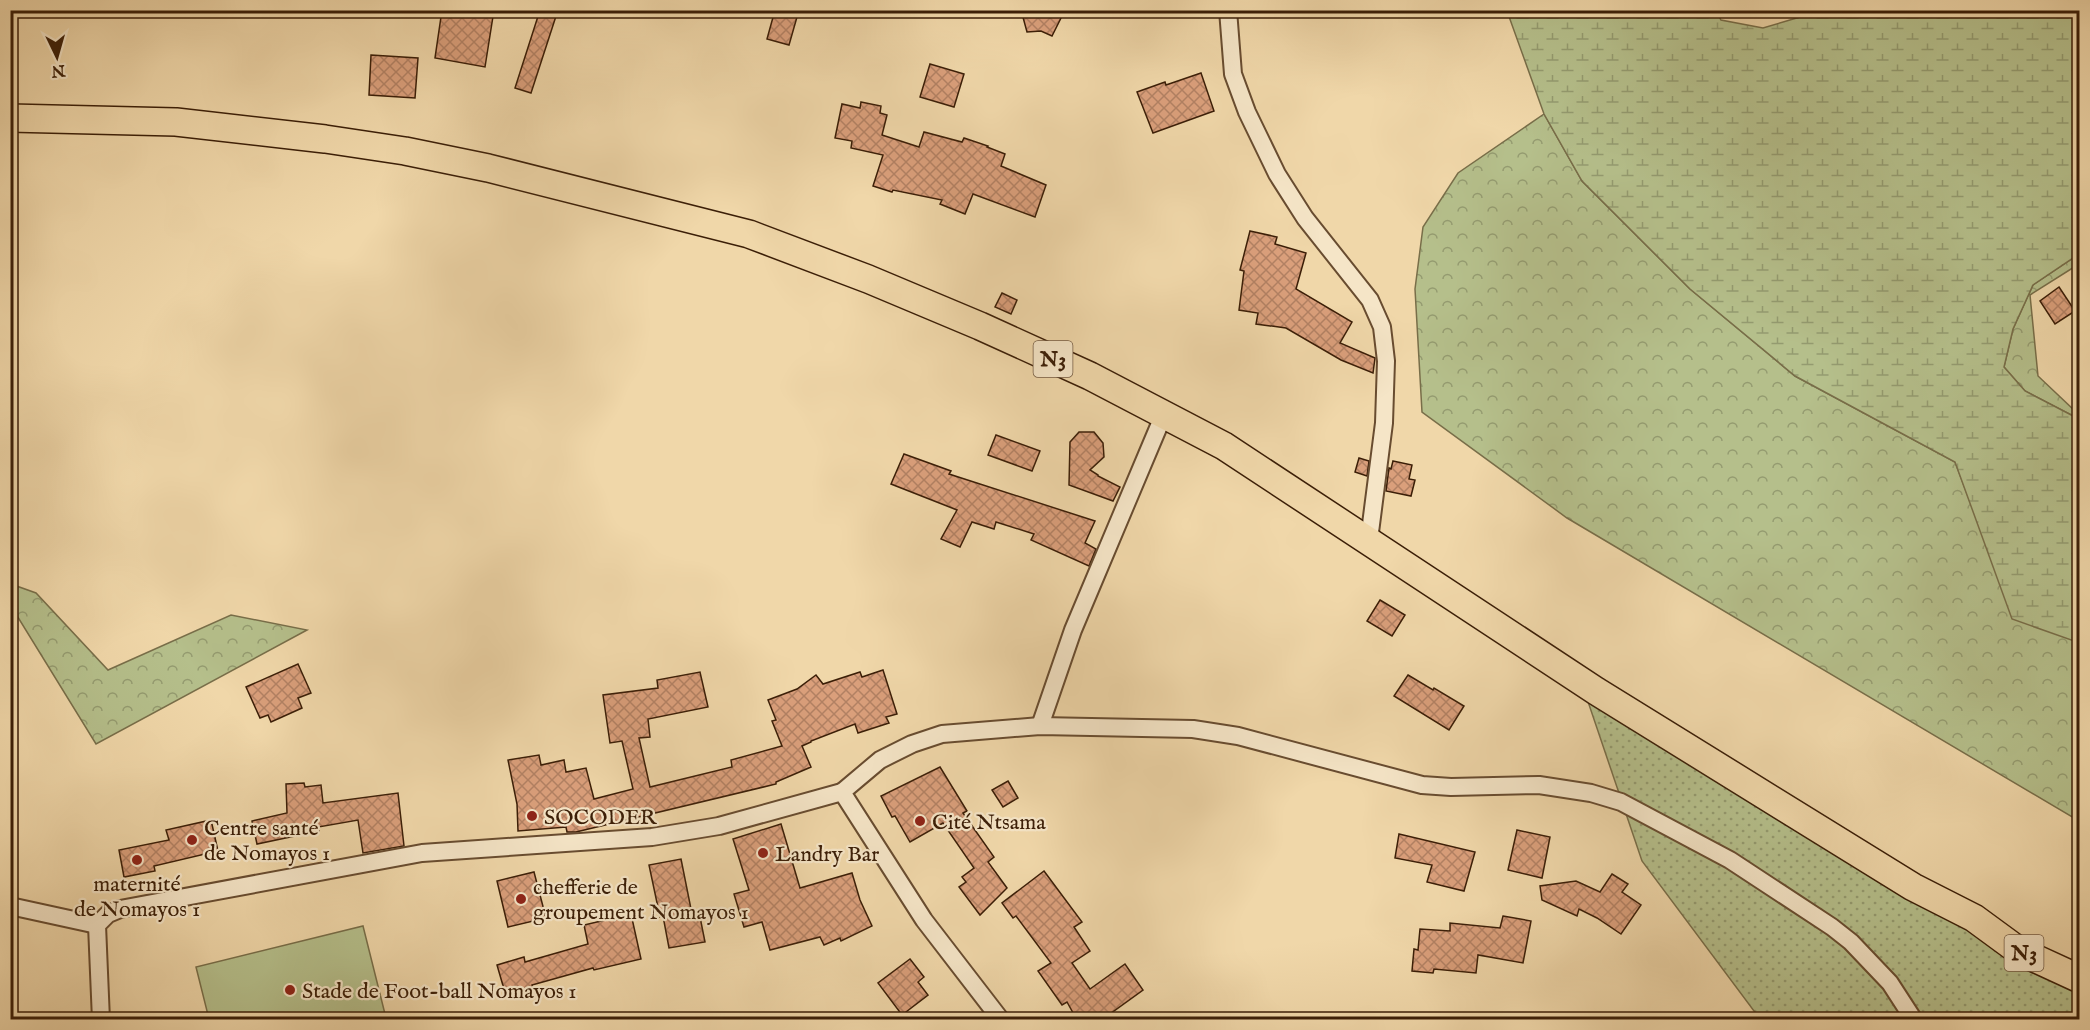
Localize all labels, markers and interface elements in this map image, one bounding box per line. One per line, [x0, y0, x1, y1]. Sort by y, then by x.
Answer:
north arrow [27, 27, 87, 87]
text: N [50, 59, 67, 81]
road number: N3 [1034, 341, 1072, 377]
place label: SOCODER [544, 804, 658, 832]
marker: SOCODER [525, 809, 539, 823]
place label: Cité Ntsama [932, 809, 1046, 837]
marker: Cité Ntsama [913, 814, 927, 828]
place label: Centre santé de Nomayos 1 [204, 815, 330, 868]
marker: Centre santé de Nomayos 1 [185, 833, 199, 847]
place label: Landry Bar [775, 841, 879, 869]
marker: Landry Bar [756, 846, 770, 860]
marker: maternité de Nomayos 1 [130, 853, 144, 867]
place label: maternité de Nomayos 1 [74, 871, 200, 924]
place label: chefferie de groupement Nomayos 1 [533, 874, 749, 927]
marker: chefferie de groupement Nomayos 1 [514, 892, 528, 906]
road number: N3 [2004, 935, 2044, 971]
place label: Stade de Foot-ball Nomayos 1 [302, 978, 577, 1006]
marker: Stade de Foot-ball Nomayos 1 [283, 983, 297, 997]

